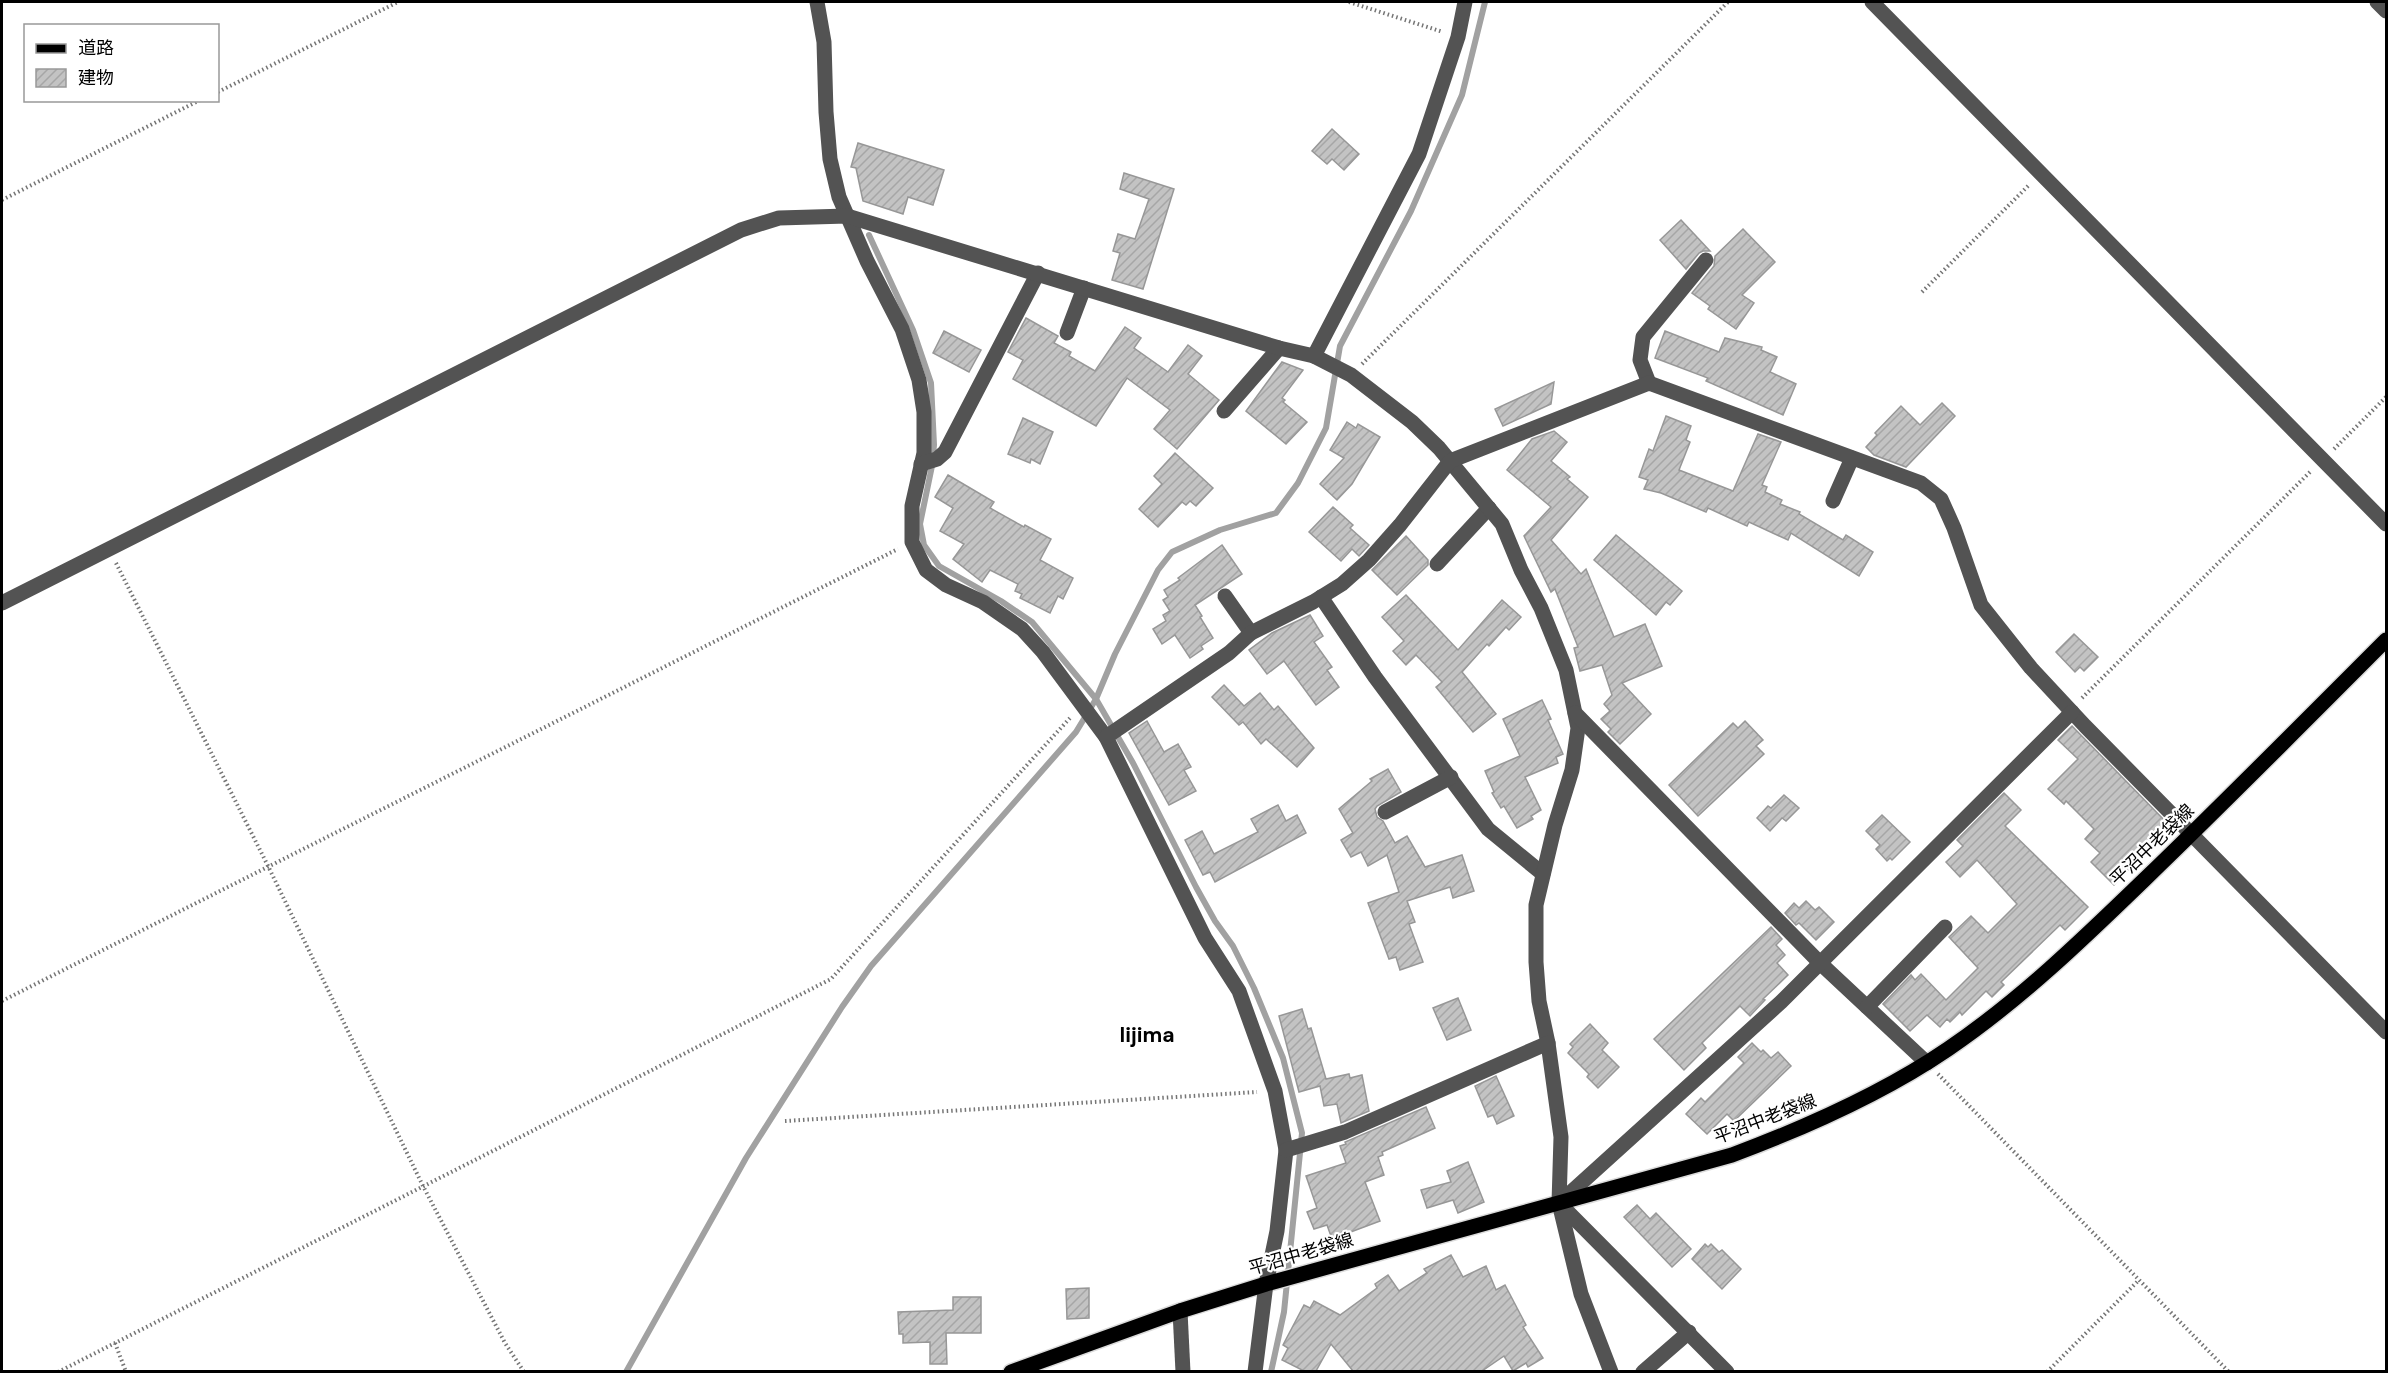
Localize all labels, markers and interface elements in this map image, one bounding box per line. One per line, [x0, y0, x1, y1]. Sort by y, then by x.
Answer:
legend [24, 24, 219, 102]
text: 道路 [78, 36, 114, 60]
text: 建物 [78, 66, 114, 90]
street label: 平沼中老袋線 [2105, 799, 2199, 891]
district label: Iijima [1119, 1021, 1175, 1049]
street label: 平沼中老袋線 [1710, 1088, 1820, 1150]
street label: 平沼中老袋線 [1246, 1228, 1356, 1280]

